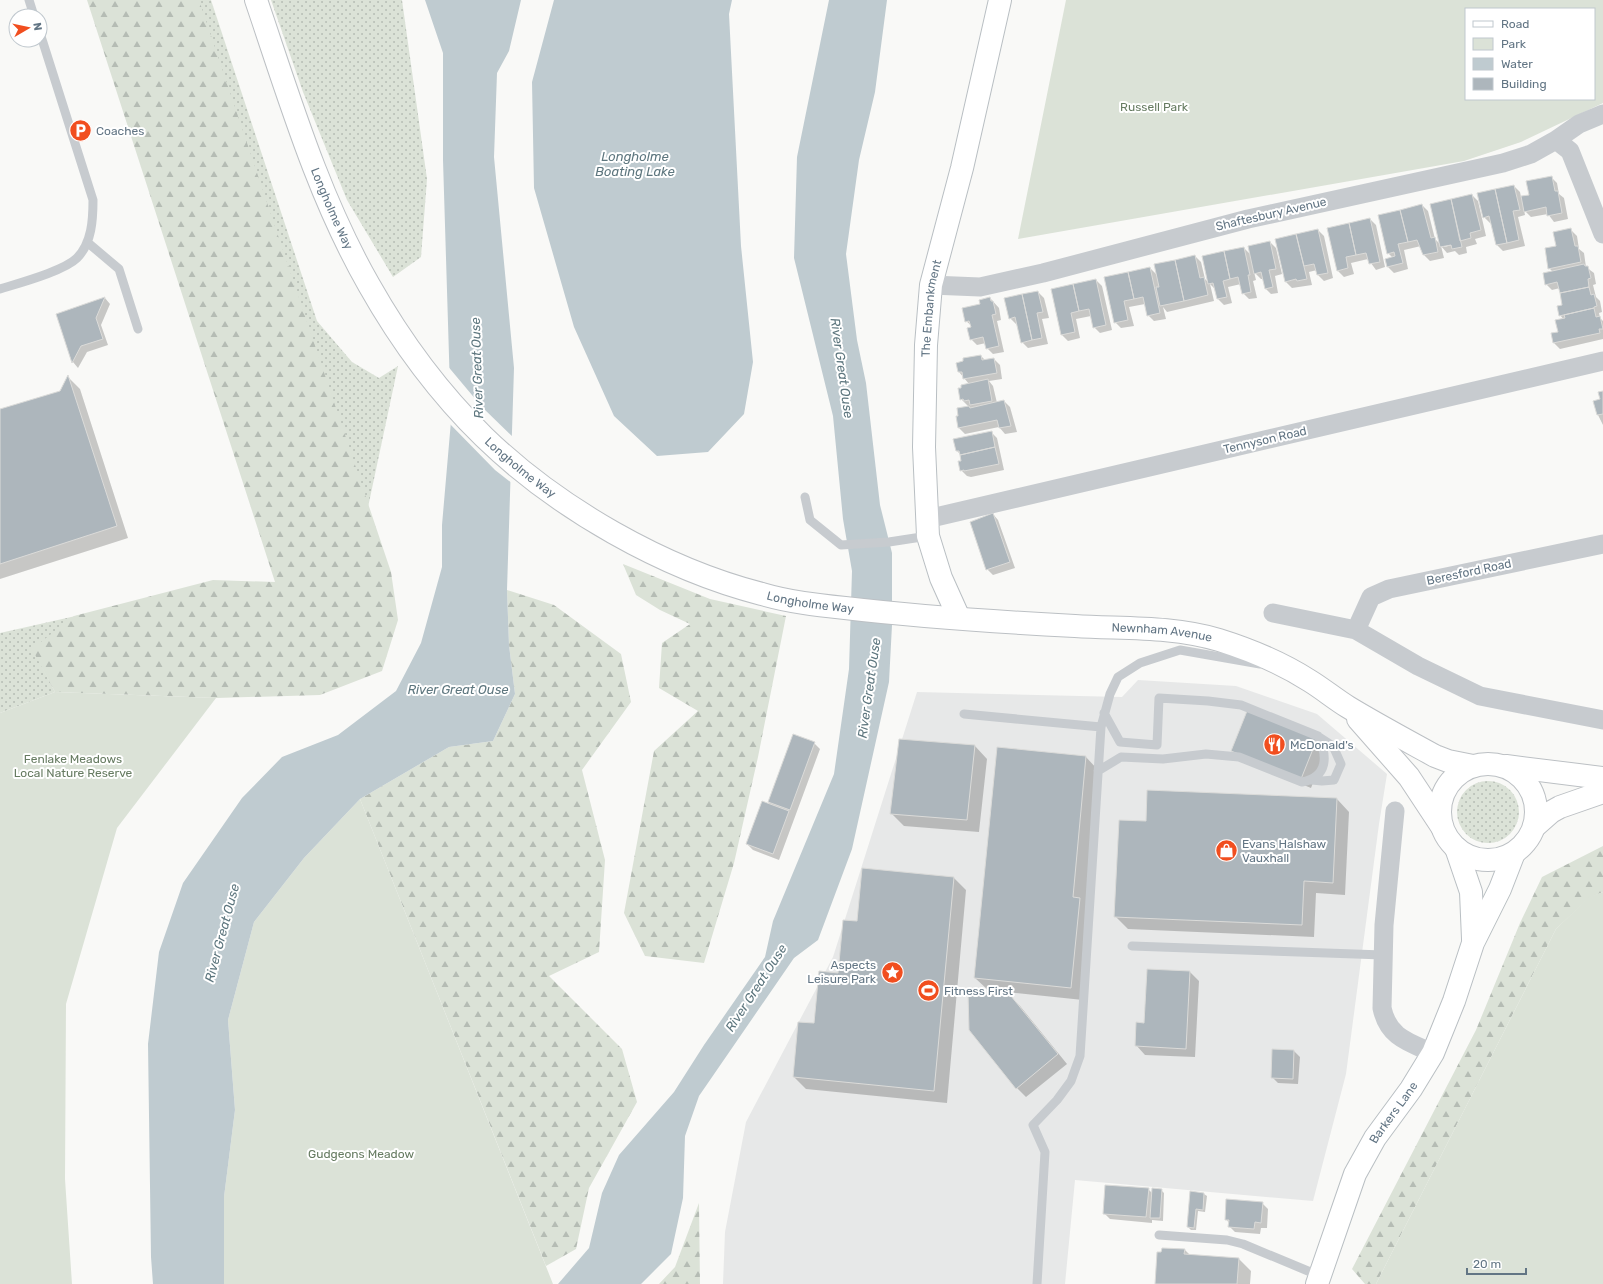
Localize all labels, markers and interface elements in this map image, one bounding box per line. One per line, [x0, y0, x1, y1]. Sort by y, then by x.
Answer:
north arrow [8, 8, 48, 48]
legend [1465, 8, 1595, 100]
text: Road [1501, 17, 1529, 31]
text: N [30, 22, 44, 32]
text: Park [1501, 37, 1527, 51]
text: Water [1501, 57, 1533, 71]
text: Building [1501, 77, 1547, 91]
park label: Russell Park [1120, 100, 1189, 114]
parking icon: Coaches [67, 118, 93, 144]
place label: Coaches [96, 124, 144, 138]
water label: Longholme Boating Lake [595, 149, 675, 180]
street label: Longholme Way [308, 166, 356, 252]
street label: Shaftesbury Avenue [1214, 194, 1328, 234]
street label: The Embankment [919, 258, 944, 357]
water label: River Great Ouse [468, 317, 486, 419]
water label: River Great Ouse [828, 317, 856, 419]
street label: Tennyson Road [1222, 424, 1308, 456]
street label: Longholme Way [482, 435, 559, 501]
street label: Beresford Road [1425, 556, 1513, 588]
street label: Longholme Way [765, 589, 855, 616]
street label: Newnham Avenue [1111, 620, 1214, 645]
water label: River Great Ouse [855, 637, 883, 739]
water label: River Great Ouse [407, 682, 509, 697]
restaurant icon: McDonald's [1261, 732, 1287, 758]
place label: McDonald's [1290, 738, 1354, 752]
park label: Fenlake Meadows Local Nature Reserve [14, 752, 133, 780]
place label: Evans Halshaw Vauxhall [1242, 837, 1327, 865]
shop icon: Evans Halshaw Vauxhall [1213, 838, 1239, 864]
water label: River Great Ouse [202, 882, 242, 984]
water label: River Great Ouse [722, 941, 790, 1035]
place label: Aspects Leisure Park [807, 958, 877, 986]
place icon: Aspects Leisure Park [879, 959, 905, 985]
sports icon: Fitness First [915, 978, 941, 1004]
place label: Fitness First [944, 984, 1013, 998]
street label: Barkers Lane [1366, 1079, 1421, 1146]
park label: Gudgeons Meadow [308, 1147, 414, 1161]
scale bar [1467, 1250, 1526, 1276]
text: 20 m [1473, 1257, 1501, 1271]

